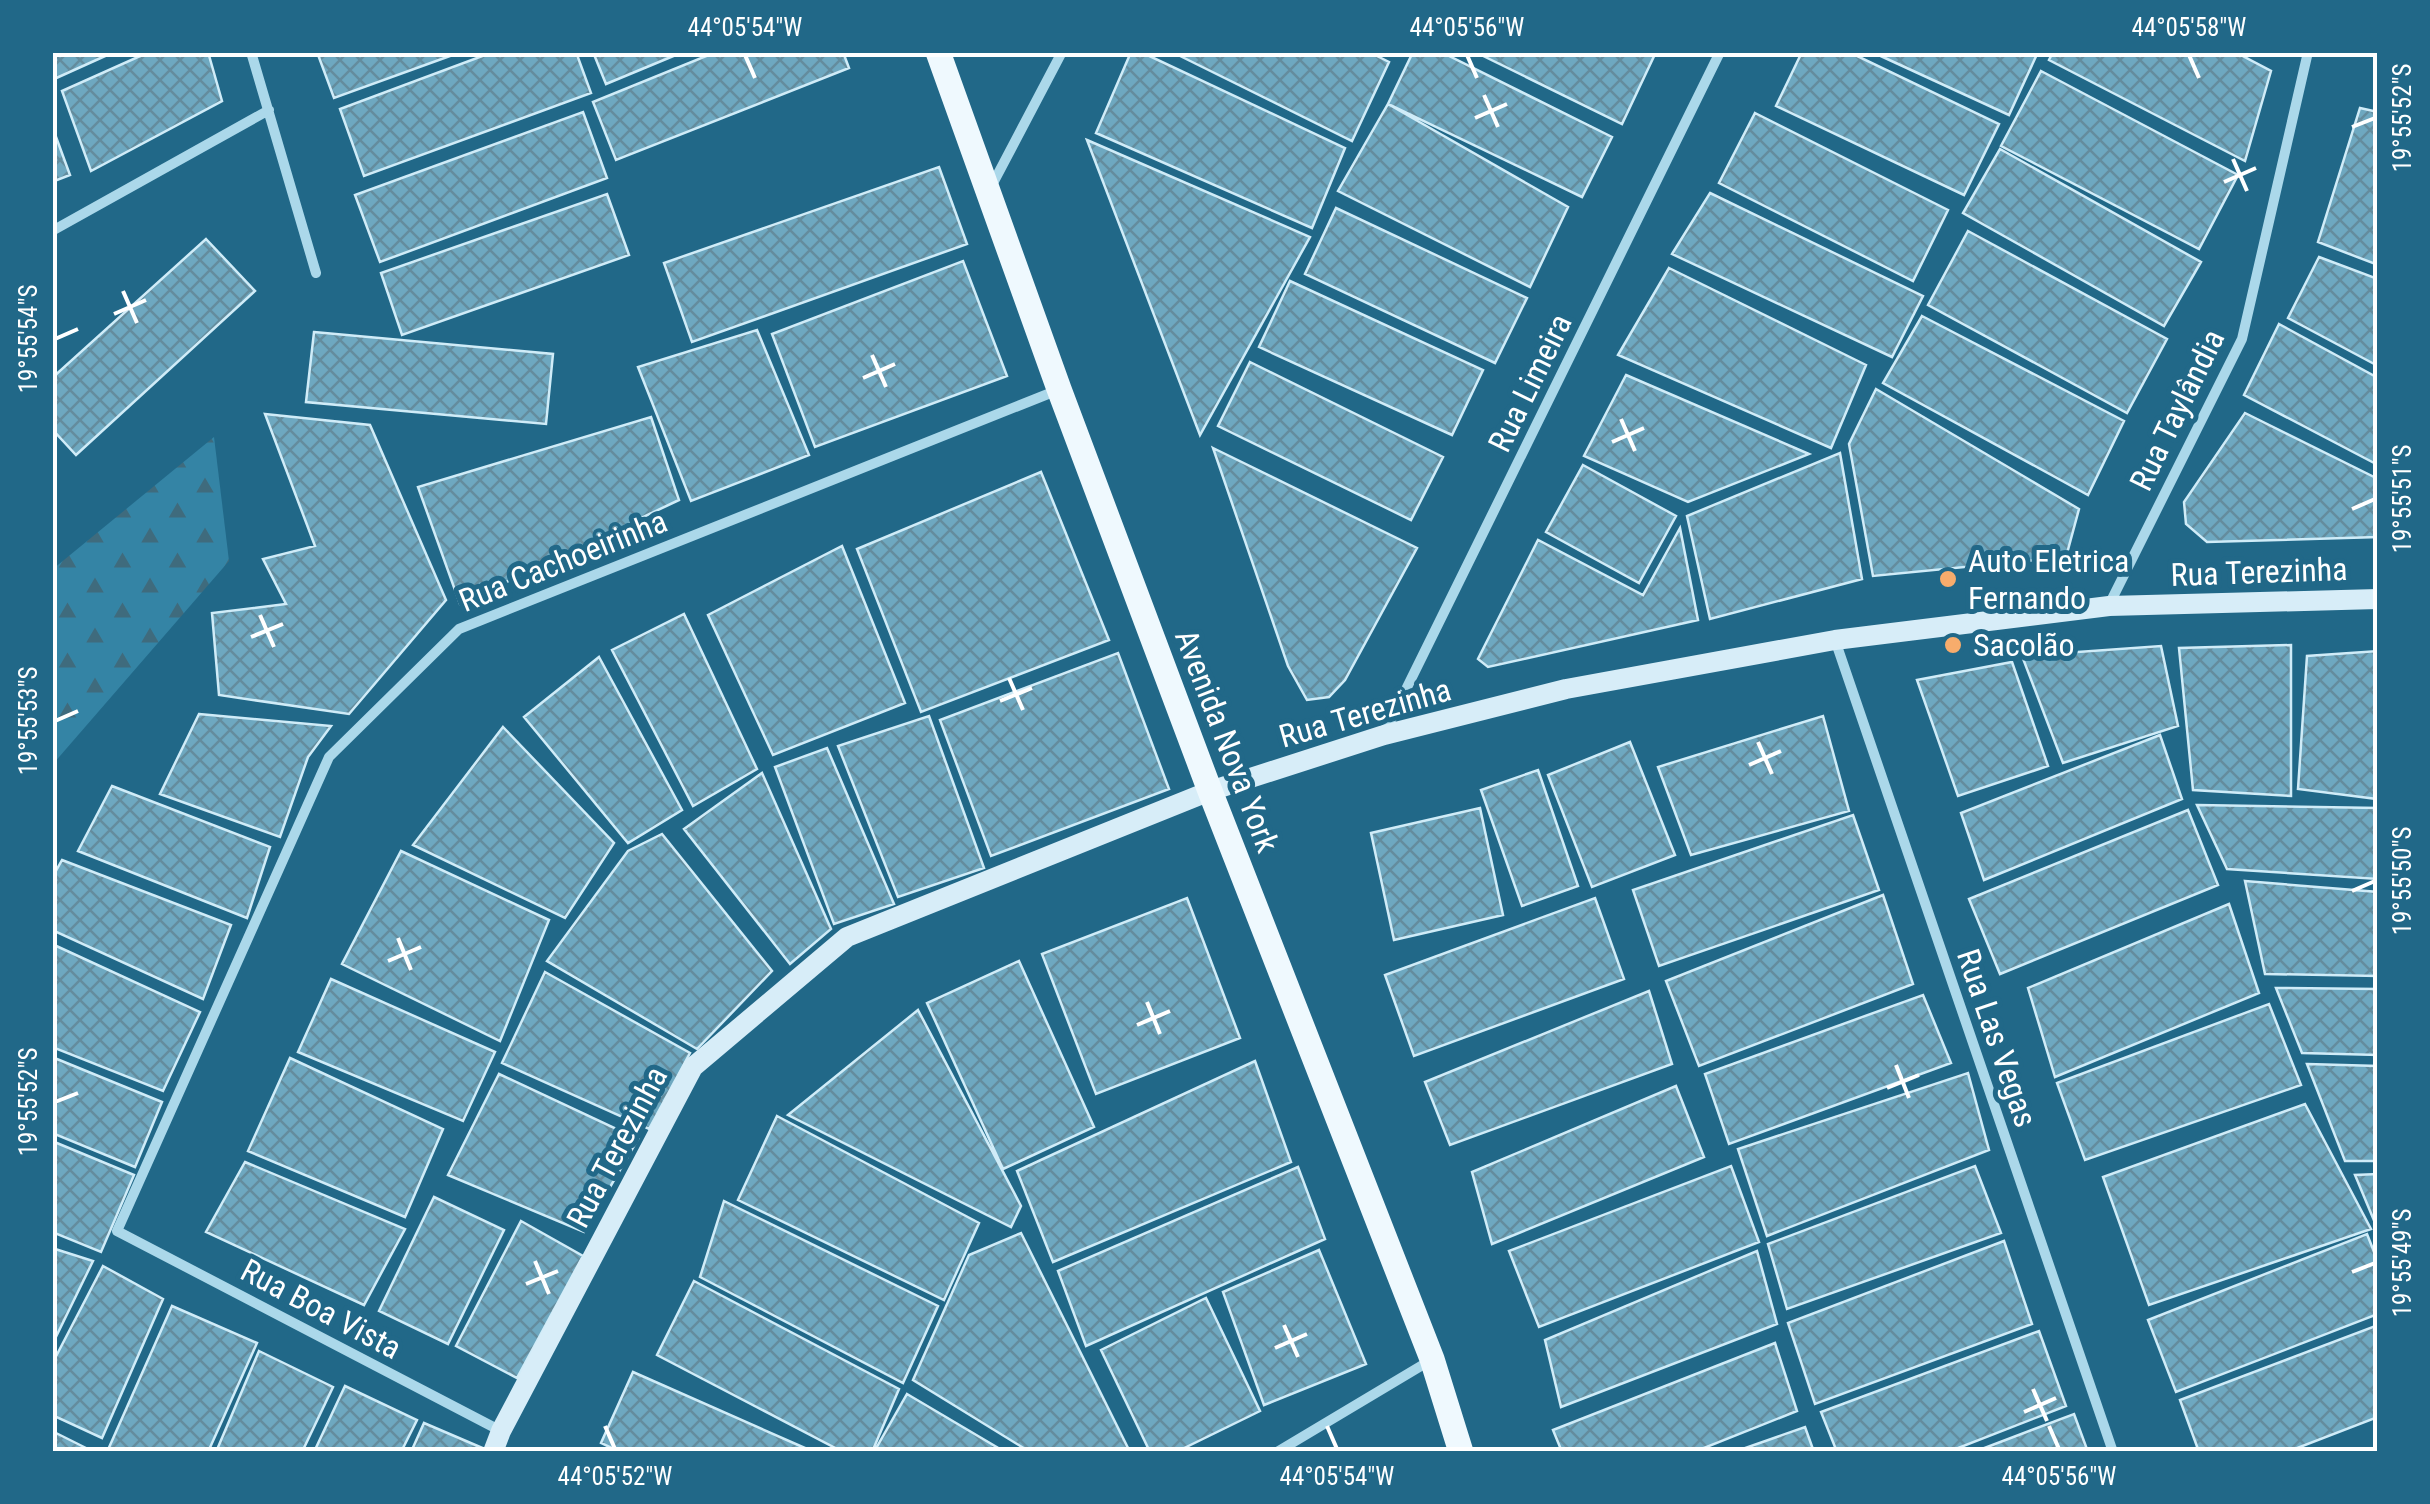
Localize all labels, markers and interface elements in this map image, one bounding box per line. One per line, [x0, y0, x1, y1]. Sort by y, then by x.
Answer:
text: 44°05'54"W [688, 13, 802, 42]
text: 44°05'56"W [1410, 13, 1524, 42]
text: 44°05'58"W [2132, 13, 2246, 42]
text: 19°55'52"S [2388, 64, 2417, 172]
text: 19°55'54"S [14, 285, 43, 393]
street label: Rua Limeira [1480, 308, 1580, 458]
street label: Rua Taylândia [2122, 323, 2232, 497]
text: 19°55'51"S [2388, 445, 2417, 553]
street label: Rua Cachoeirinha [454, 502, 672, 620]
place label: Auto Eletrica Fernando [1968, 542, 2129, 617]
street label: Rua Terezinha [2170, 550, 2348, 594]
marker: Auto Eletrica Fernando [1937, 568, 1959, 590]
street label: Avenida Nova York [1167, 624, 1287, 858]
place label: Sacolão [1973, 626, 2075, 664]
marker: Sacolão [1942, 634, 1964, 656]
text: 19°55'53"S [14, 667, 43, 775]
street label: Rua Terezinha [1275, 670, 1455, 756]
text: 19°55'50"S [2388, 827, 2417, 935]
street label: Rua Las Vegas [1949, 944, 2045, 1132]
text: 19°55'52"S [14, 1048, 43, 1156]
street label: Rua Terezinha [559, 1060, 675, 1234]
text: 19°55'49"S [2388, 1209, 2417, 1317]
street label: Rua Boa Vista [234, 1251, 408, 1367]
text: 44°05'52"W [558, 1462, 672, 1491]
text: 44°05'54"W [1280, 1462, 1394, 1491]
text: 44°05'56"W [2002, 1462, 2116, 1491]

